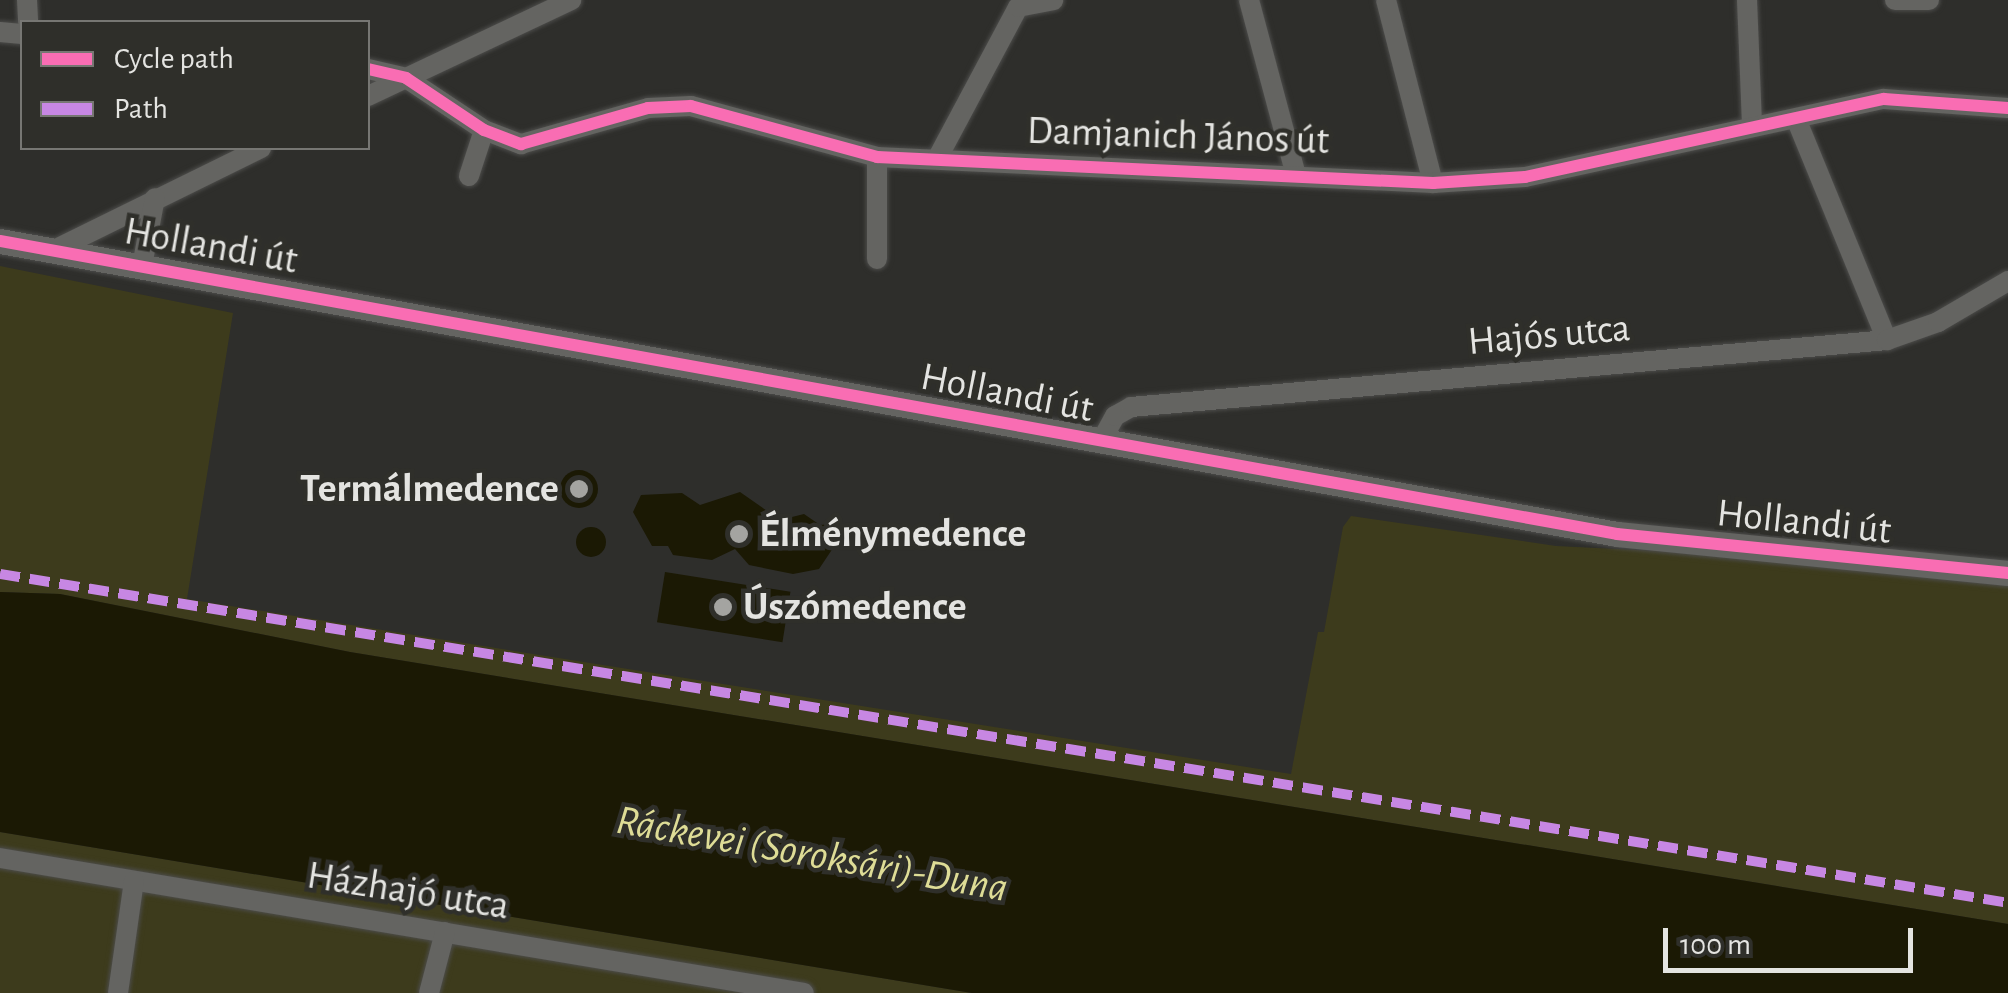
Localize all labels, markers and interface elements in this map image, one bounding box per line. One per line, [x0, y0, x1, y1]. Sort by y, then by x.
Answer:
legend [20, 20, 370, 150]
text: Cycle path [114, 44, 234, 74]
text: Path [114, 94, 168, 124]
street label: Damjanich János út [1026, 107, 1330, 165]
street label: Hollandi út [121, 207, 301, 285]
street label: Hajós utca [1466, 304, 1632, 366]
street label: Hollandi út [917, 353, 1097, 433]
place label: Termálmedence [300, 465, 559, 513]
marker: Termálmedence [568, 478, 590, 500]
street label: Hollandi út [1715, 489, 1893, 555]
place label: Élménymedence [759, 510, 1026, 558]
marker: Élménymedence [728, 523, 750, 545]
place label: Úszómedence [743, 583, 967, 631]
marker: Úszómedence [712, 596, 734, 618]
water label: Ráckevei (Soroksári)-Duna [612, 795, 1012, 913]
street label: Házhajó utca [304, 851, 512, 931]
scale bar [1668, 908, 1918, 970]
text: 100 m [1680, 930, 1751, 960]

